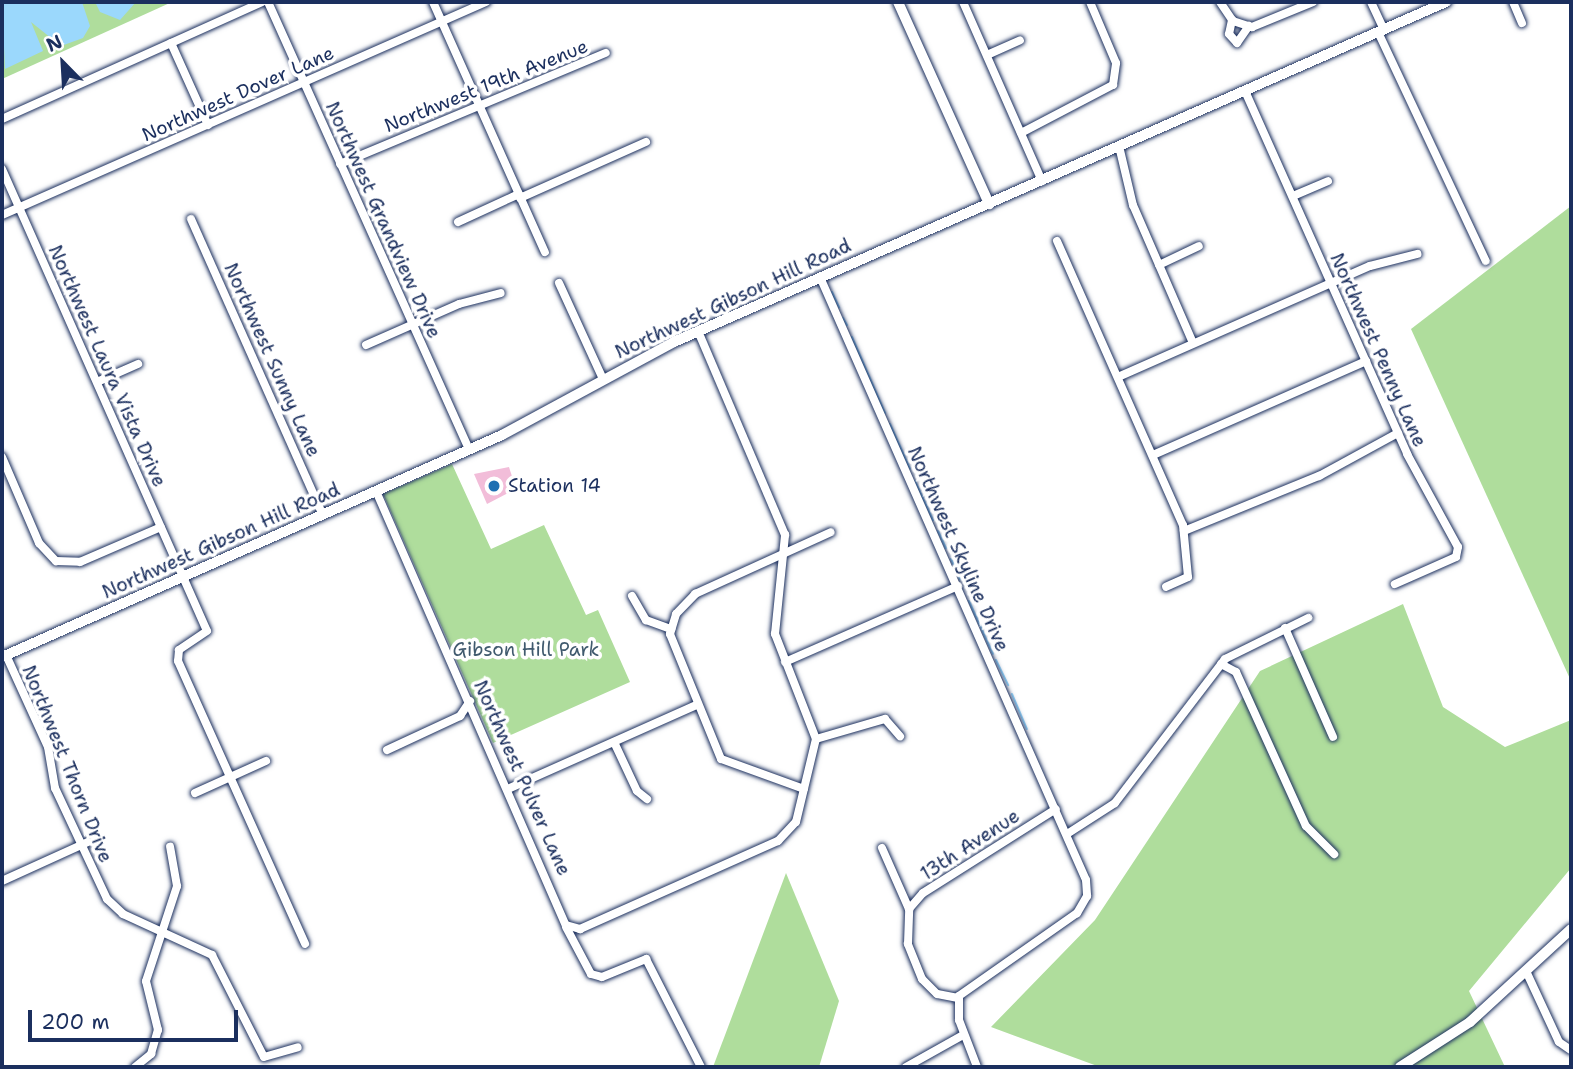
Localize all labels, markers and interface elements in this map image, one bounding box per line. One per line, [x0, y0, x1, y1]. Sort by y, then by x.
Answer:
north arrow [28, 28, 98, 98]
text: N [42, 29, 66, 58]
street label: Northwest 19th Avenue [381, 35, 591, 137]
street label: Northwest Dover Lane [139, 41, 337, 147]
street label: Northwest Grandview Drive [320, 98, 446, 342]
street label: Northwest Gibson Hill Road [611, 234, 855, 364]
street label: Northwest Laura Vista Drive [43, 242, 171, 490]
street label: Northwest Penny Lane [1325, 250, 1431, 450]
street label: Northwest Sunny Lane [219, 260, 325, 460]
street label: Northwest Skyline Drive [902, 443, 1014, 655]
place label: Station 14 [508, 475, 601, 497]
street label: Northwest Gibson Hill Road [99, 478, 343, 604]
marker: Station 14 [486, 478, 502, 494]
park label: Gibson Hill Park [453, 639, 599, 661]
street label: Northwest Thorn Drive [17, 662, 117, 866]
street label: Northwest Pulver Lane [469, 677, 575, 879]
street label: 13th Avenue [916, 805, 1024, 885]
scale bar [32, 996, 242, 1040]
text: 200 m [41, 1008, 110, 1036]

